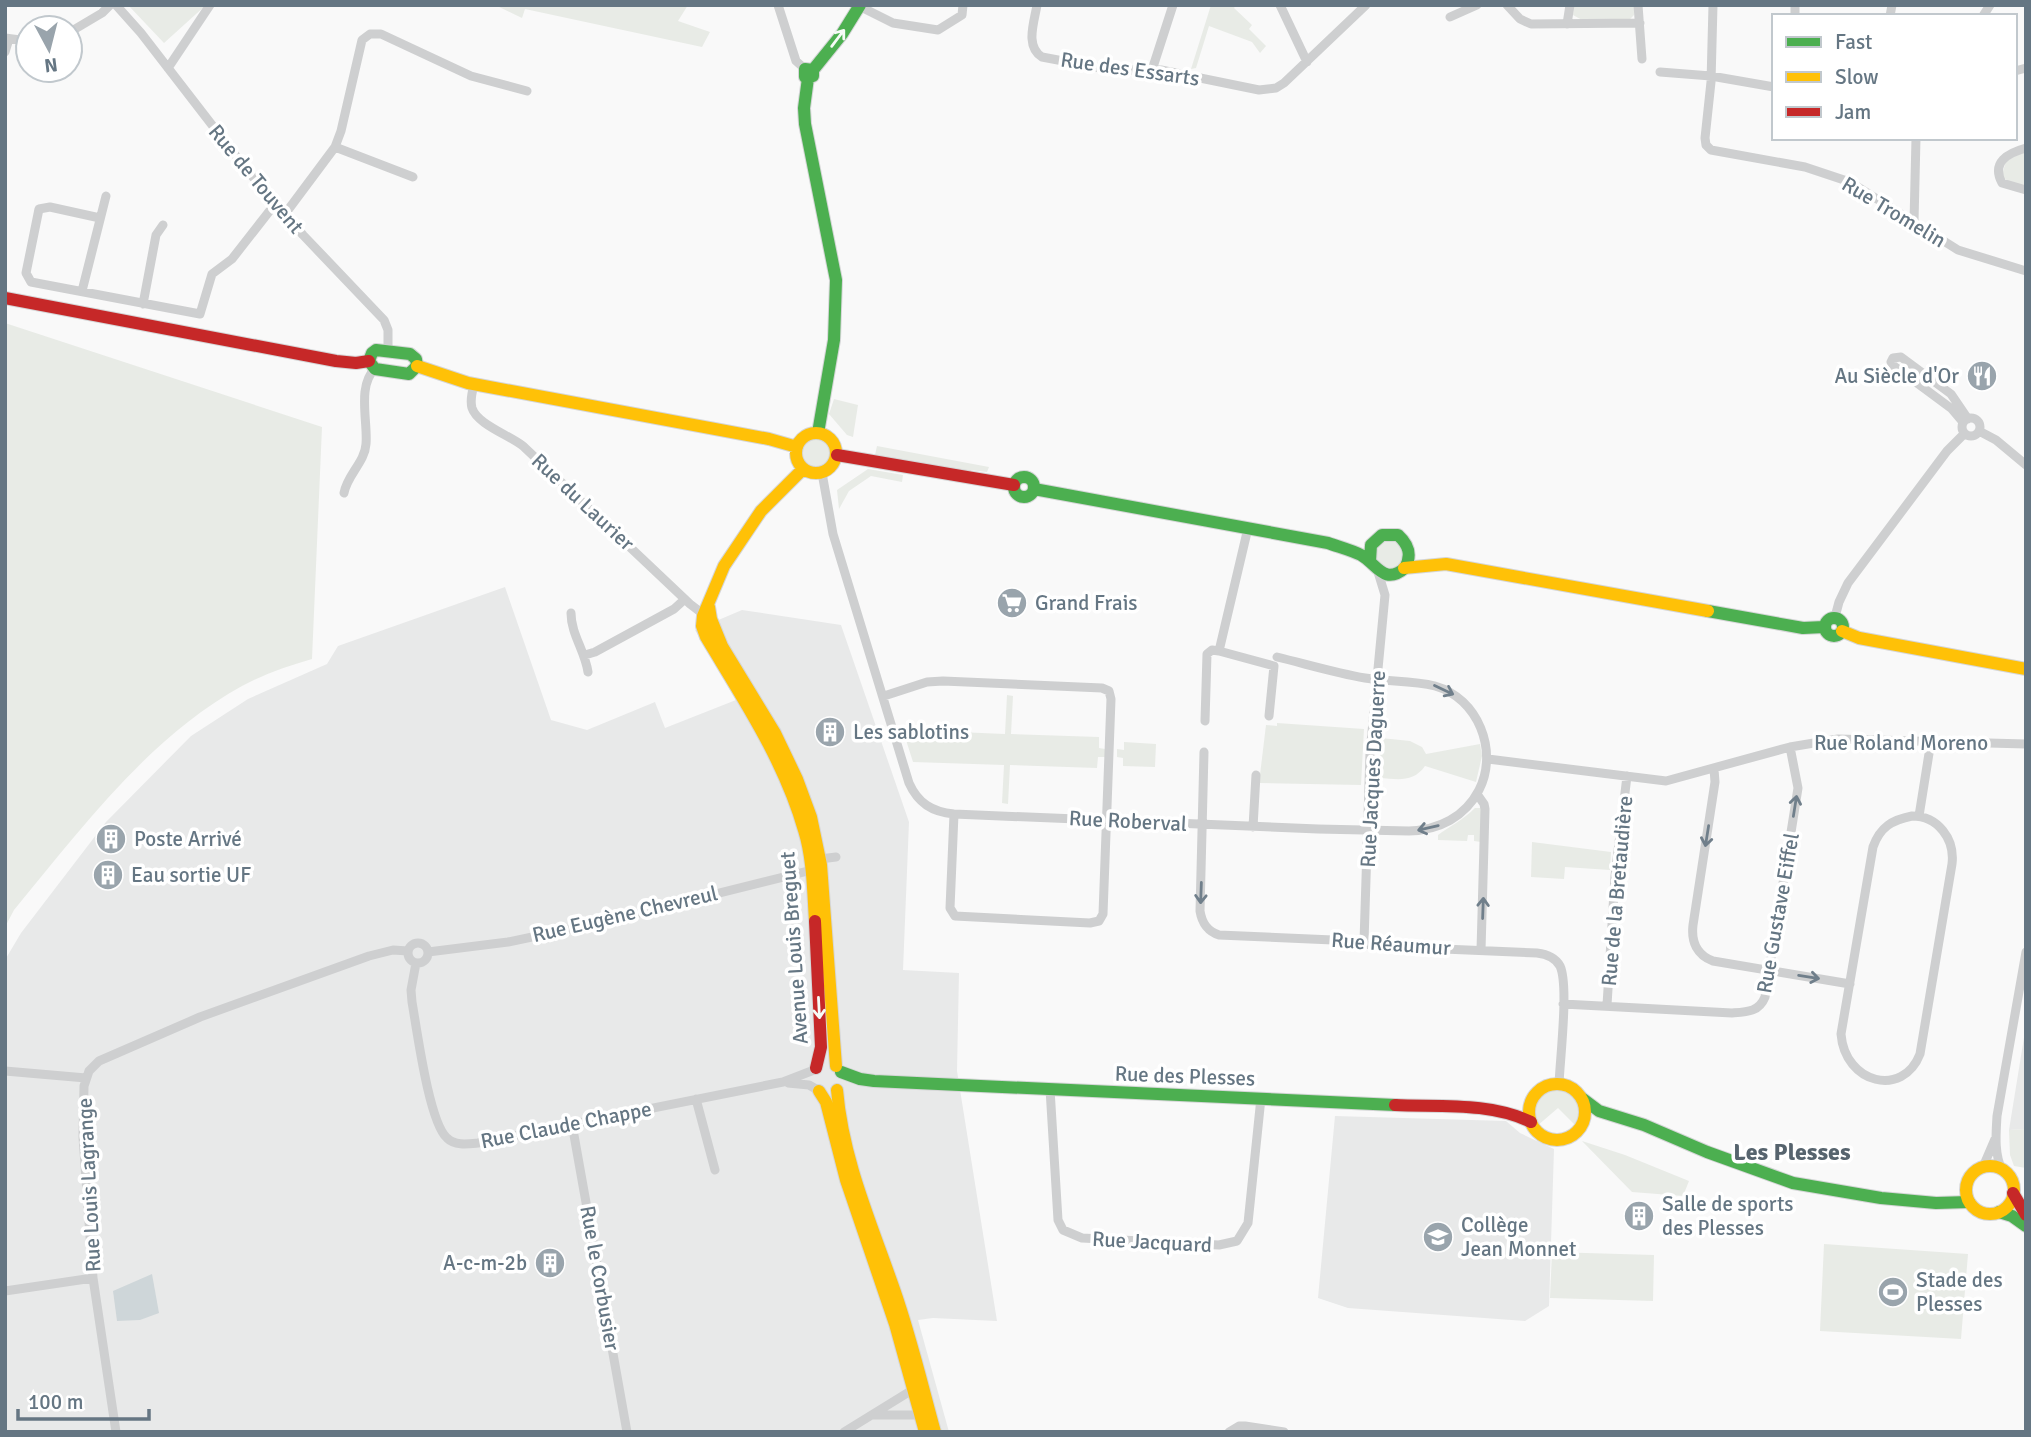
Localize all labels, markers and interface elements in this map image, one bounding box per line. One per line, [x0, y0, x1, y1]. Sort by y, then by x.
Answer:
north arrow [14, 14, 84, 84]
legend [1772, 14, 2017, 140]
text: Fast [1835, 29, 1872, 55]
one-way arrow [830, 30, 845, 48]
street label: Rue des Essarts [1059, 46, 1201, 92]
text: N [43, 52, 59, 78]
text: Slow [1835, 64, 1879, 90]
text: Jam [1835, 99, 1871, 125]
street label: Rue de Touvent [203, 119, 309, 239]
street label: Rue Tromelin [1837, 171, 1951, 253]
restaurant icon: Au Siècle d'Or [1965, 359, 1999, 393]
place label: Au Siècle d'Or [1834, 363, 1959, 389]
street label: Rue du Laurier [526, 448, 640, 556]
supermarket icon: Grand Frais [995, 586, 1029, 620]
place label: Grand Frais [1035, 590, 1138, 616]
street label: Rue Jacques Daguerre [1355, 670, 1391, 868]
one-way arrow [1432, 684, 1454, 697]
building icon: Les sablotins [813, 715, 847, 749]
place label: Les sablotins [853, 719, 969, 745]
street label: Rue Roland Moreno [1814, 730, 1988, 756]
street label: Rue de la Bretaudière [1596, 795, 1638, 987]
one-way arrow [1789, 796, 1802, 818]
street label: Rue Roberval [1068, 805, 1188, 837]
one-way arrow [1417, 821, 1440, 835]
building icon: Poste Arrivé [94, 822, 128, 856]
one-way arrow [1700, 824, 1713, 847]
place label: Poste Arrivé [134, 826, 242, 852]
street label: Rue Gustave Eiffel [1751, 831, 1805, 995]
street label: Avenue Louis Breguet [774, 851, 814, 1045]
building icon: Eau sortie UF [91, 858, 125, 892]
place label: Eau sortie UF [131, 862, 251, 888]
street label: Rue Eugène Chevreul [530, 880, 720, 948]
one-way arrow [1194, 881, 1207, 904]
one-way arrow [1477, 897, 1490, 920]
street label: Rue Réaumur [1330, 927, 1452, 961]
one-way arrow [1797, 971, 1820, 984]
one-way arrow [812, 996, 825, 1019]
street label: Rue des Plesses [1114, 1061, 1256, 1091]
street label: Rue Claude Chappe [478, 1096, 654, 1154]
street label: Rue Louis Lagrange [71, 1097, 107, 1273]
district label: Les Plesses [1733, 1137, 1851, 1167]
place label: Salle de sports des Plesses [1662, 1191, 1794, 1241]
building icon: Salle de sports des Plesses [1622, 1199, 1656, 1233]
street label: Rue le Corbusier [574, 1204, 626, 1353]
place label: Collège Jean Monnet [1461, 1212, 1576, 1262]
school or university icon: Collège Jean Monnet [1421, 1220, 1455, 1254]
street label: Rue Jacquard [1091, 1226, 1213, 1258]
building icon: A-c-m-2b [533, 1246, 567, 1280]
place label: A-c-m-2b [443, 1250, 527, 1276]
place label: Stade des Plesses [1916, 1267, 2003, 1317]
sports icon: Stade des Plesses [1876, 1275, 1910, 1309]
scale bar [18, 1378, 149, 1422]
text: 100 m [28, 1389, 83, 1415]

